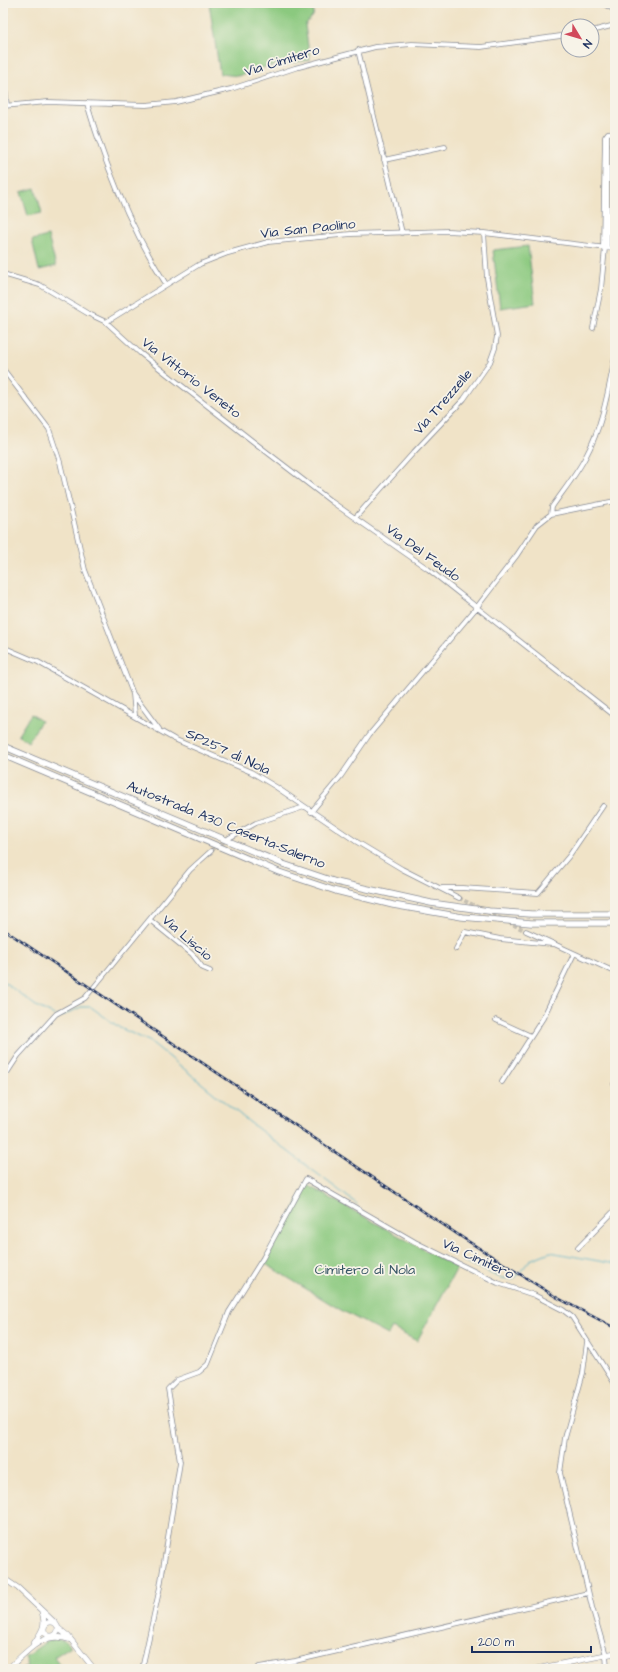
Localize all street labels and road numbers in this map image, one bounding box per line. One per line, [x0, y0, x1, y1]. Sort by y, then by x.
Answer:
street label: Via Cimitero [242, 40, 322, 82]
street label: Via San Paolino [259, 214, 357, 244]
street label: Via Vittorio Veneto [137, 333, 245, 423]
street label: Via Trezzelle [409, 365, 477, 439]
street label: Via Del Feudo [382, 519, 464, 587]
street label: SP257 di Nola [183, 724, 273, 780]
street label: Autostrada A30 Caserta-Salerno [124, 776, 328, 874]
street label: Via Liscio [157, 910, 217, 966]
street label: Via Cimitero [439, 1234, 517, 1284]

